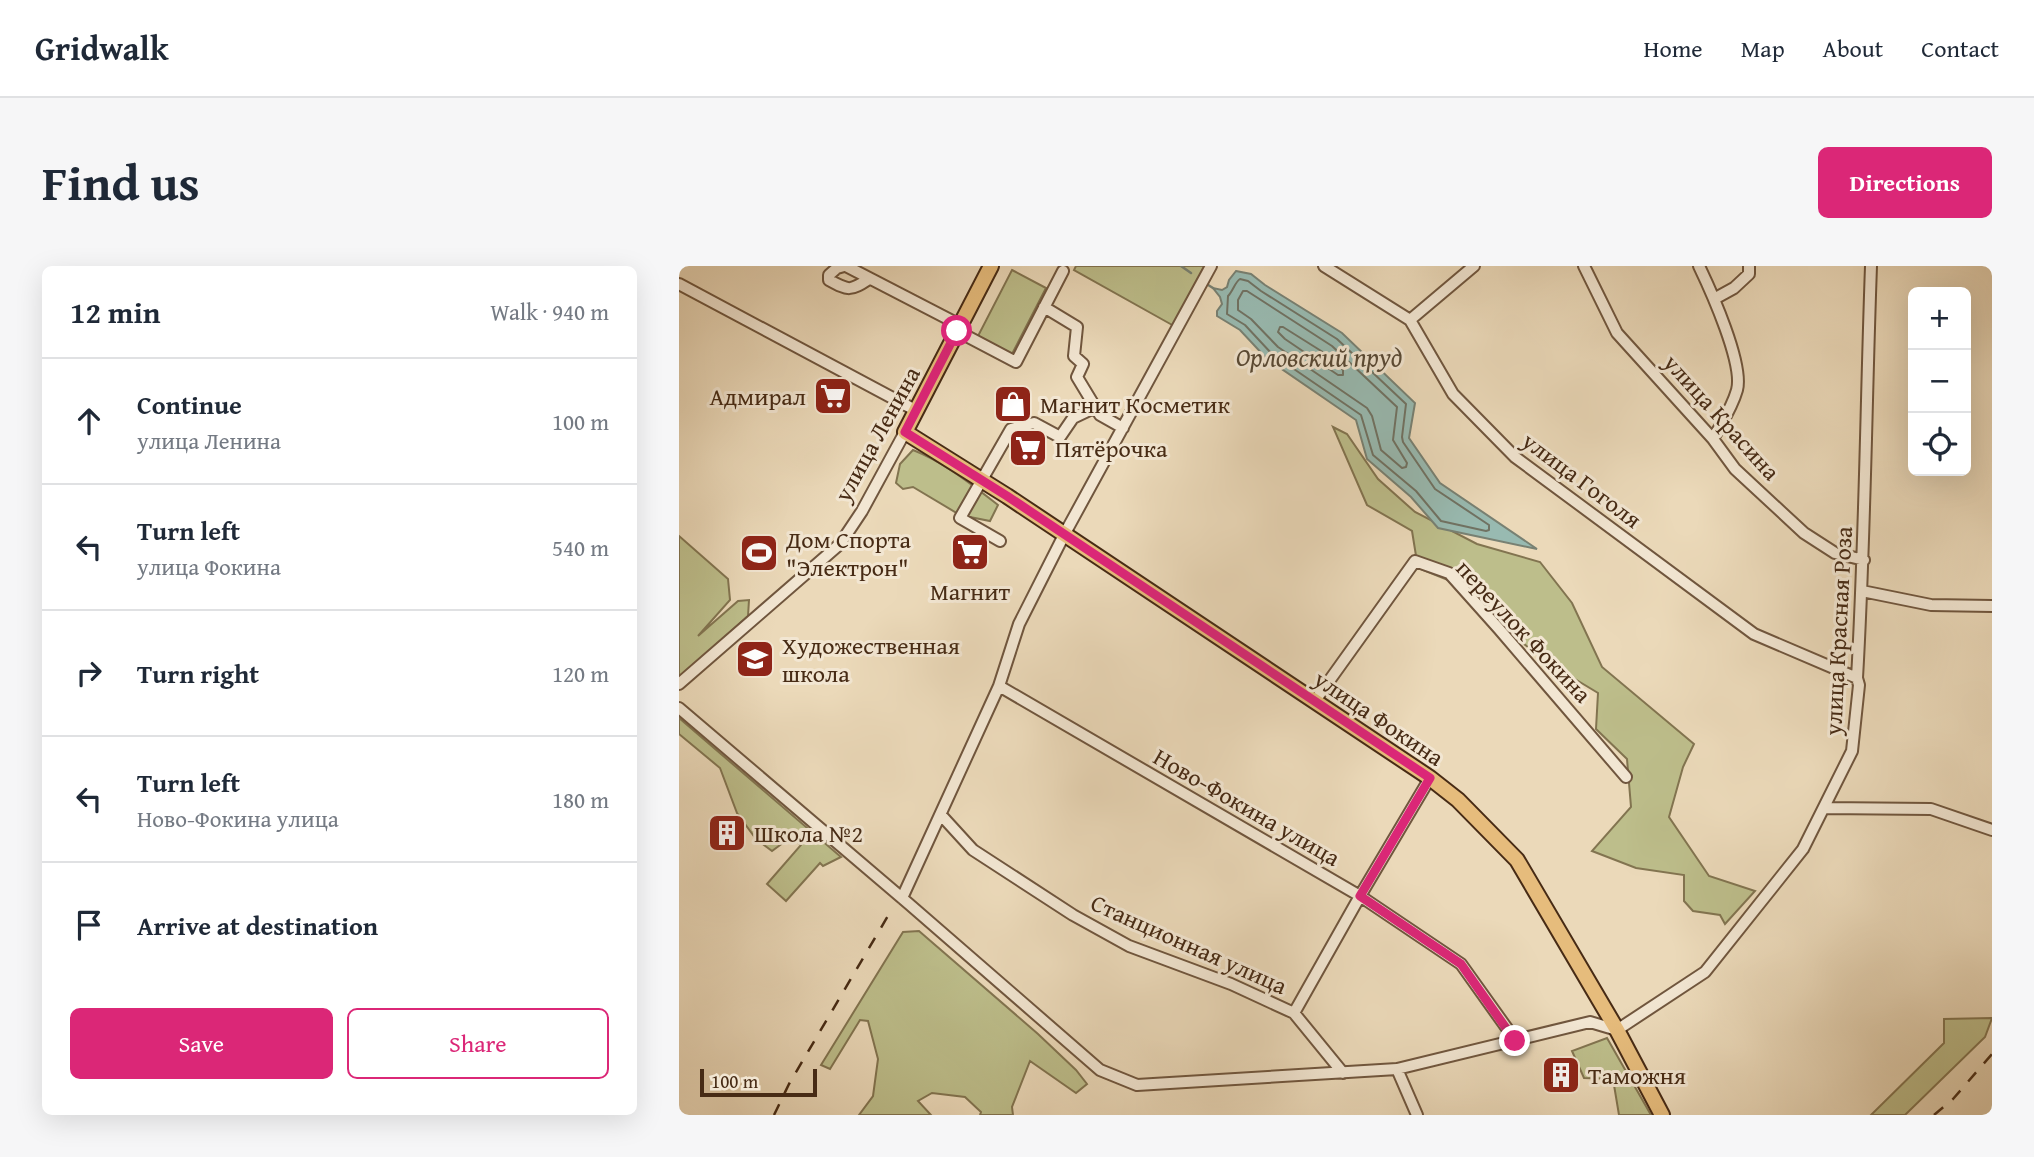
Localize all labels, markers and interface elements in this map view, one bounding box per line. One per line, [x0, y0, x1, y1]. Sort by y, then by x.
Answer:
text: Gridwalk [35, 24, 169, 72]
text: Home [1644, 31, 1703, 66]
text: Map [1741, 31, 1785, 66]
text: About [1823, 31, 1883, 66]
text: Contact [1921, 31, 1999, 66]
text: Find us [42, 146, 200, 218]
button: Directions [1818, 147, 1992, 218]
map controls [1908, 287, 1971, 476]
button: + [1908, 287, 1971, 350]
text: 12 min [70, 290, 160, 334]
text: Walk · 940 m [490, 295, 609, 328]
route start [941, 315, 972, 346]
water label: Орловский пруд [1236, 337, 1402, 376]
street label: улица Красина [1655, 345, 1789, 488]
button: − [1908, 350, 1971, 413]
street label: улица Ленина [825, 359, 929, 509]
supermarket icon: Адмирал [812, 375, 854, 417]
place label: Адмирал [709, 379, 806, 414]
shop icon: Магнит Косметик [992, 383, 1034, 425]
text: Continue [137, 385, 242, 424]
place label: Магнит Косметик [1040, 387, 1230, 422]
icon: ahead [70, 402, 108, 440]
text: 100 m [552, 405, 609, 438]
button: locate [1908, 413, 1971, 476]
street label: улица Гоголя [1514, 423, 1649, 537]
text: улица Ленина [137, 424, 281, 457]
supermarket icon: Пятёрочка [1007, 427, 1049, 469]
place label: Пятёрочка [1055, 431, 1168, 466]
text: Turn left [137, 511, 240, 550]
place label: Дом Спорта "Электрон" [785, 522, 911, 585]
street label: улица Красная Роза [1815, 525, 1861, 738]
icon: left [70, 528, 108, 566]
text: 540 m [552, 531, 609, 564]
supermarket icon: Магнит [949, 531, 991, 573]
sports icon: Дом Спорта "Электрон" [738, 532, 780, 574]
text: улица Фокина [137, 550, 281, 583]
street label: переулок Фокина [1448, 552, 1600, 711]
place label: Магнит [930, 574, 1011, 609]
place label: Художественная школа [782, 628, 960, 691]
school or university icon: Художественная школа [734, 638, 776, 680]
icon: right [70, 654, 108, 692]
text: Turn right [137, 654, 259, 693]
text: 120 m [552, 657, 609, 690]
street label: улица Фокина [1306, 661, 1451, 775]
street label: Ново-Фокина улица [1147, 739, 1347, 875]
text: Turn left [137, 763, 240, 802]
icon: left [70, 780, 108, 818]
text: 180 m [552, 783, 609, 816]
text: Ново-Фокина улица [137, 802, 339, 835]
building icon: Школа №2 [706, 812, 748, 854]
place label: Школа №2 [754, 816, 863, 851]
street label: Станционная улица [1085, 885, 1293, 1003]
icon: arrive [70, 906, 108, 944]
text: Arrive at destination [137, 906, 378, 945]
button: Save [70, 1008, 333, 1079]
button: Share [347, 1008, 609, 1079]
route end [1499, 1025, 1530, 1056]
building icon: Таможня [1540, 1054, 1582, 1096]
place label: Таможня [1588, 1058, 1686, 1093]
scale bar [700, 1066, 817, 1098]
text: 100 m [711, 1067, 758, 1095]

